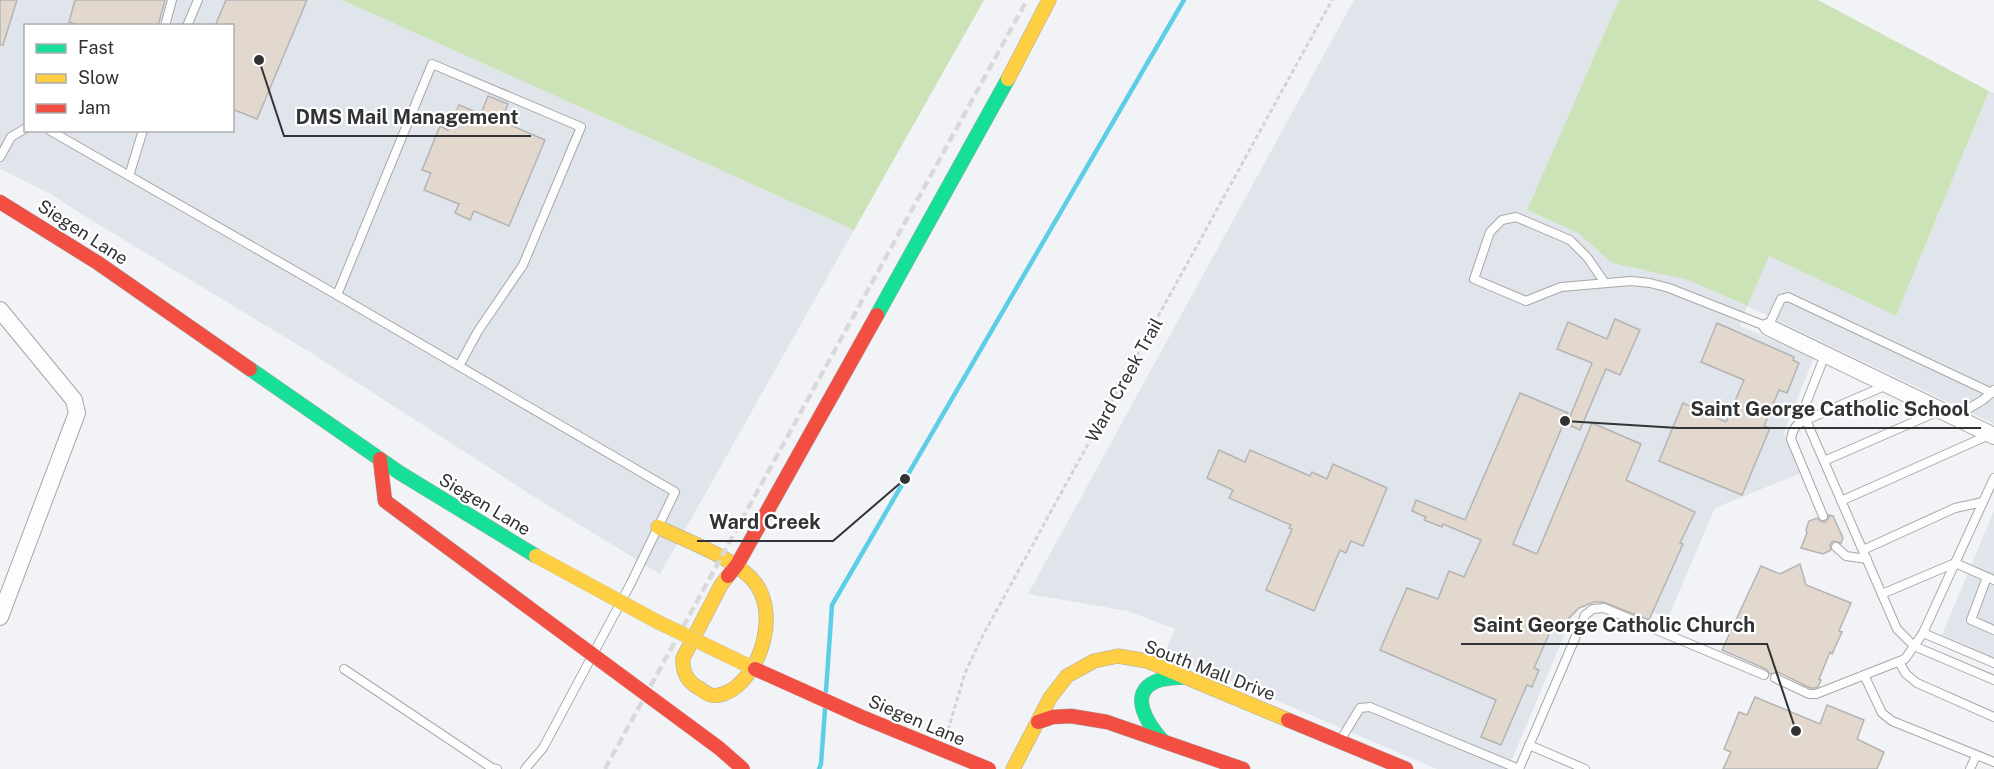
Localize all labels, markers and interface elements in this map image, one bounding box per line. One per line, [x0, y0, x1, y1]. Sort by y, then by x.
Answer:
legend [24, 24, 234, 132]
text: Fast [78, 37, 114, 58]
text: Slow [78, 67, 119, 88]
text: Jam [78, 97, 111, 118]
callout: DMS Mail Management [284, 98, 531, 136]
text: DMS Mail Management [295, 105, 519, 129]
street label: Siegen Lane [34, 195, 132, 269]
street label: Ward Creek Trail [1081, 314, 1167, 446]
callout: Saint George Catholic School [1678, 390, 1981, 428]
text: Saint George Catholic School [1690, 397, 1970, 421]
street label: Siegen Lane [435, 468, 535, 540]
callout: Ward Creek [697, 503, 833, 541]
text: Ward Creek [709, 510, 821, 534]
callout: Saint George Catholic Church [1461, 606, 1767, 644]
text: Saint George Catholic Church [1473, 613, 1755, 637]
street label: South Mall Drive [1142, 635, 1278, 705]
street label: Siegen Lane [865, 690, 969, 750]

